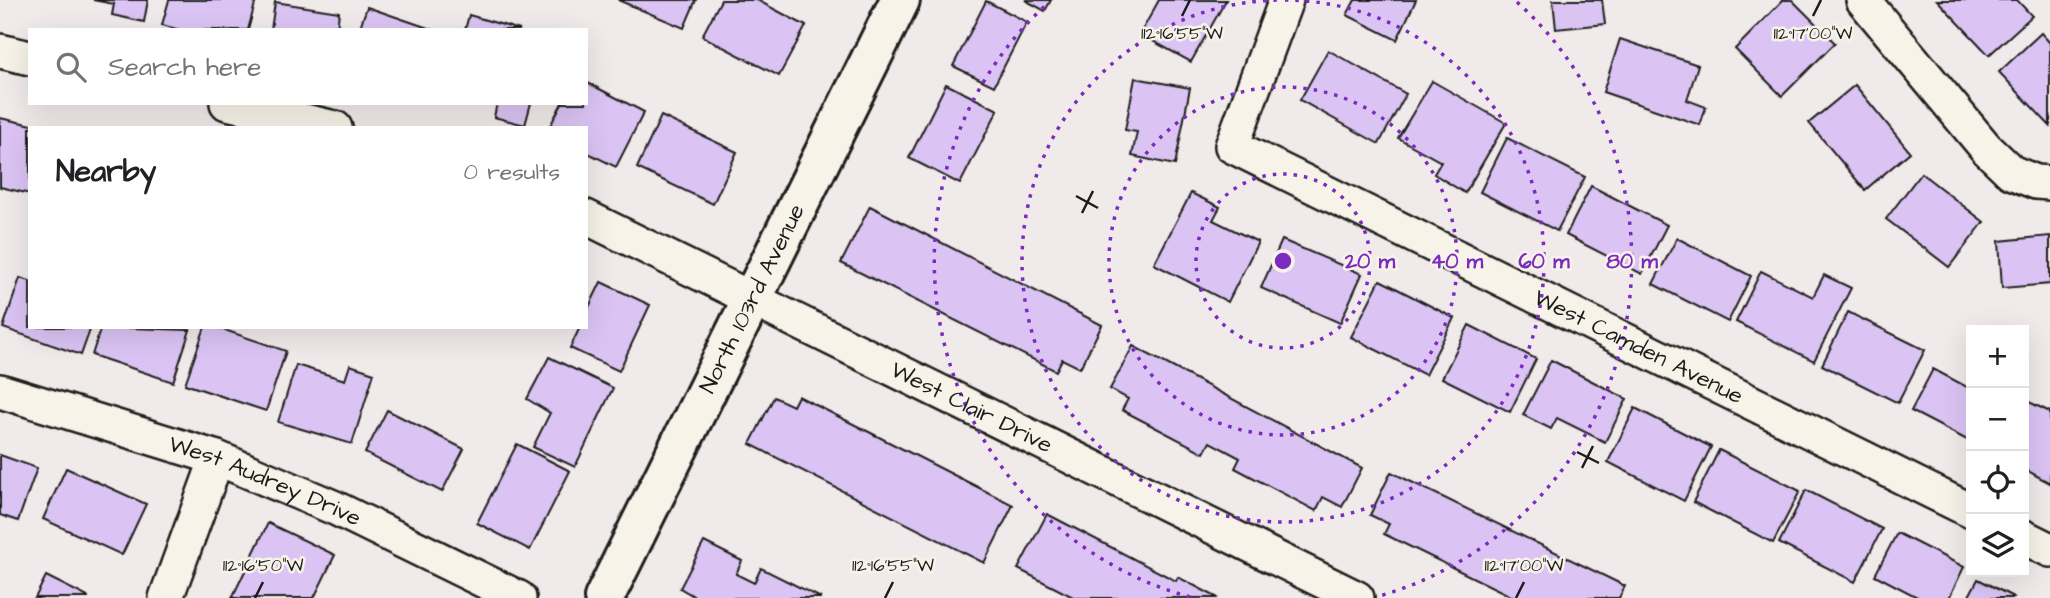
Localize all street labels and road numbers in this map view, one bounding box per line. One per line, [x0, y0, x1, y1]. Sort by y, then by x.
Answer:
street label: North 103rd Avenue [692, 199, 813, 399]
street label: West Camden Avenue [1528, 282, 1749, 412]
street label: West Clair Drive [885, 354, 1058, 461]
street label: West Audrey Drive [165, 428, 366, 534]

